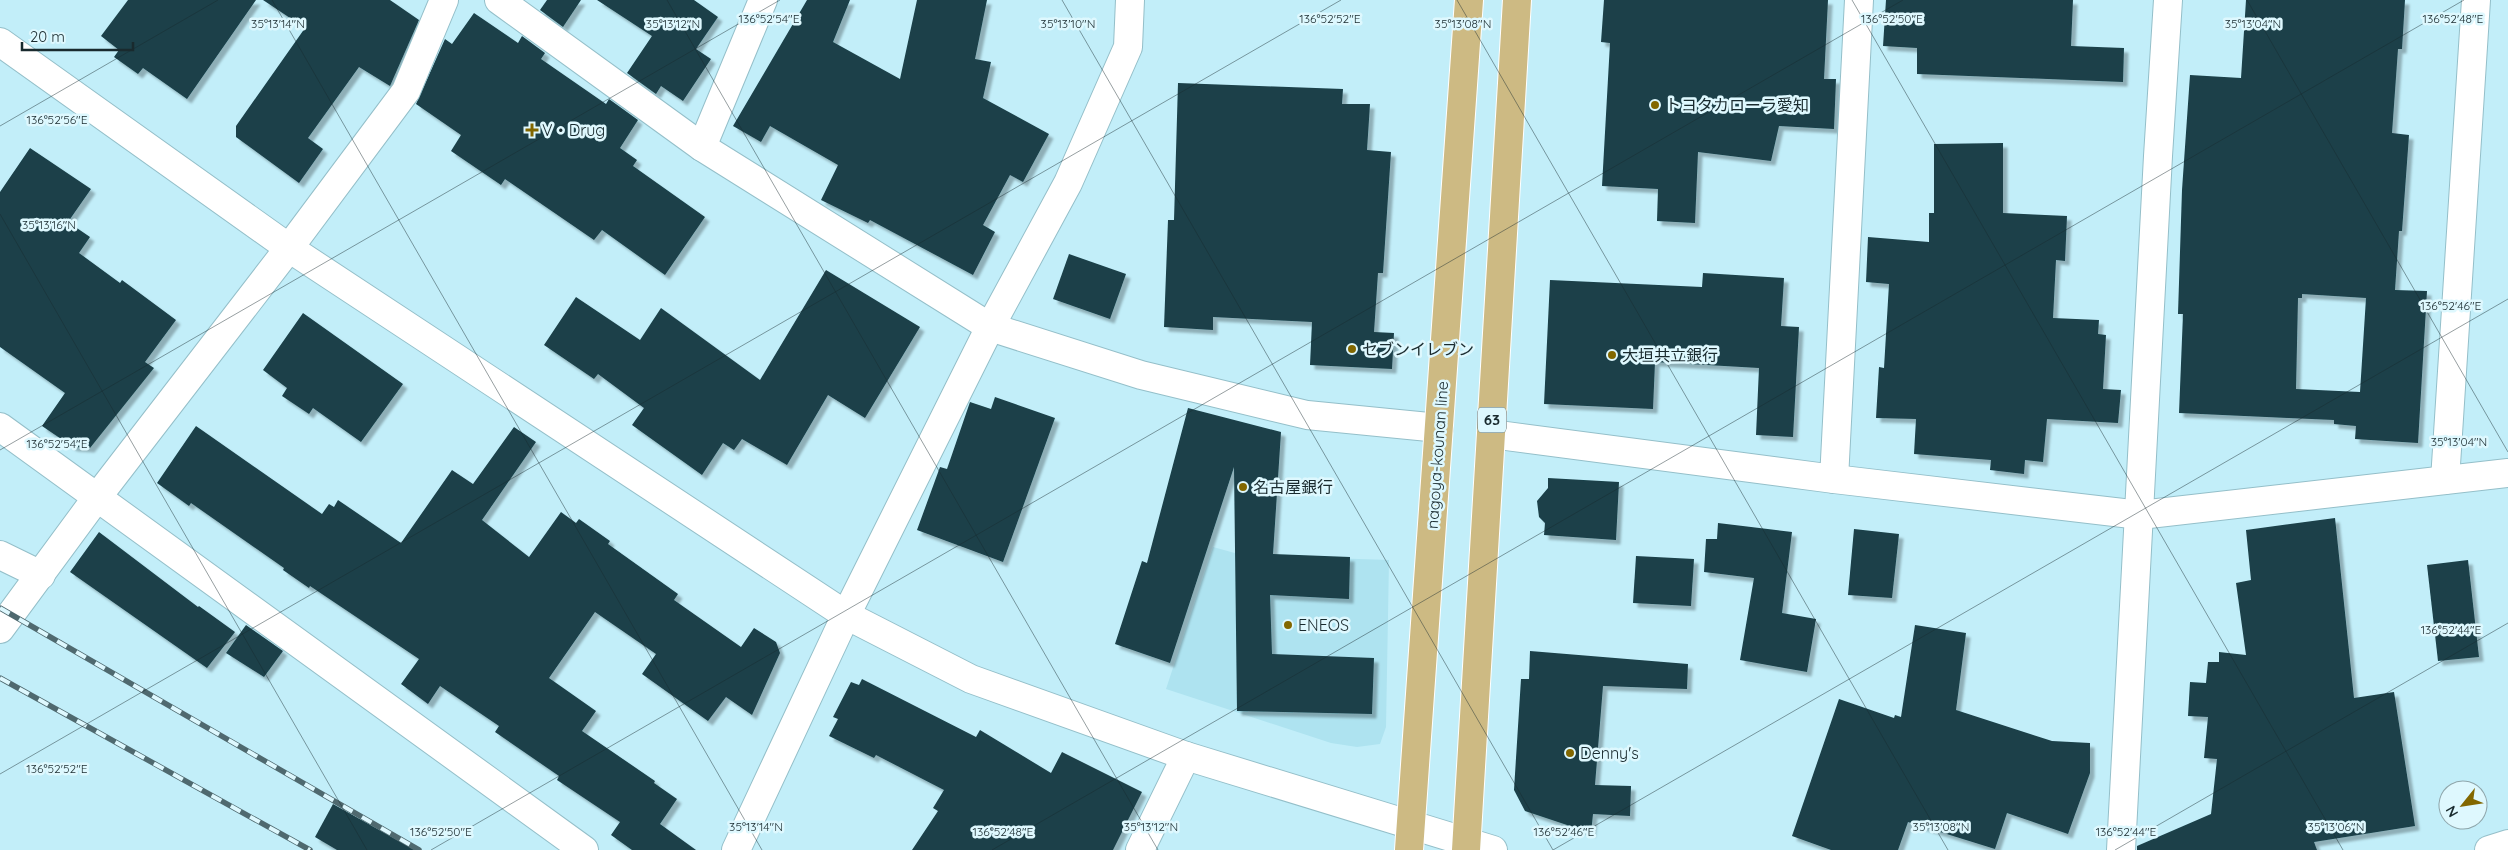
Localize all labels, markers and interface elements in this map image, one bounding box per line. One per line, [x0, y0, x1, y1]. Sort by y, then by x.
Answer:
text: 136°52'54"E [739, 11, 800, 26]
text: 136°52'52"E [1299, 11, 1361, 26]
text: 136°52'50"E [1861, 11, 1923, 26]
text: 136°52'48"E [2423, 11, 2484, 26]
text: 35°13'14"N [251, 16, 305, 31]
text: 35°13'12"N [646, 16, 700, 31]
text: 35°13'10"N [1041, 16, 1095, 31]
text: 35°13'08"N [1435, 16, 1491, 31]
text: 35°13'04"N [2225, 16, 2281, 31]
scale bar [22, 20, 134, 52]
text: 20 m [30, 27, 65, 46]
place label: トヨタカローラ愛知 [1665, 95, 1809, 115]
marker: トヨタカローラ愛知 [1649, 99, 1661, 111]
text: 136°52'56"E [26, 112, 88, 127]
place label: V・Drug [542, 120, 605, 140]
marker: V・Drug [526, 124, 538, 136]
text: 35°13'16"N [22, 217, 76, 232]
text: 136°52'46"E [2421, 298, 2482, 313]
place label: セブンイレブン [1362, 339, 1474, 359]
marker: セブンイレブン [1346, 343, 1358, 355]
place label: 大垣共立銀行 [1622, 345, 1718, 365]
marker: 大垣共立銀行 [1606, 349, 1618, 361]
street label: nagoya-kounan line [1422, 380, 1452, 530]
road number: 63 [1478, 408, 1506, 432]
text: 35°13'04"N [2431, 434, 2487, 449]
text: 136°52'54"E [27, 436, 88, 451]
place label: 名古屋銀行 [1253, 477, 1333, 497]
marker: 名古屋銀行 [1237, 481, 1249, 493]
place label: ENEOS [1298, 615, 1349, 635]
marker: ENEOS [1282, 619, 1294, 631]
text: 136°52'44"E [2421, 622, 2482, 637]
place label: Denny's [1580, 743, 1639, 763]
marker: Denny's [1564, 747, 1576, 759]
text: 136°52'52"E [26, 761, 88, 776]
north arrow [2438, 780, 2488, 830]
text: N [2441, 803, 2462, 820]
text: 35°13'14"N [729, 819, 783, 834]
text: 35°13'12"N [1124, 819, 1178, 834]
text: 35°13'08"N [1913, 819, 1969, 834]
text: 35°13'06"N [2308, 819, 2364, 834]
text: 136°52'50"E [410, 824, 472, 839]
text: 136°52'48"E [973, 824, 1034, 839]
text: 136°52'46"E [1534, 824, 1595, 839]
text: 136°52'44"E [2096, 824, 2157, 839]

